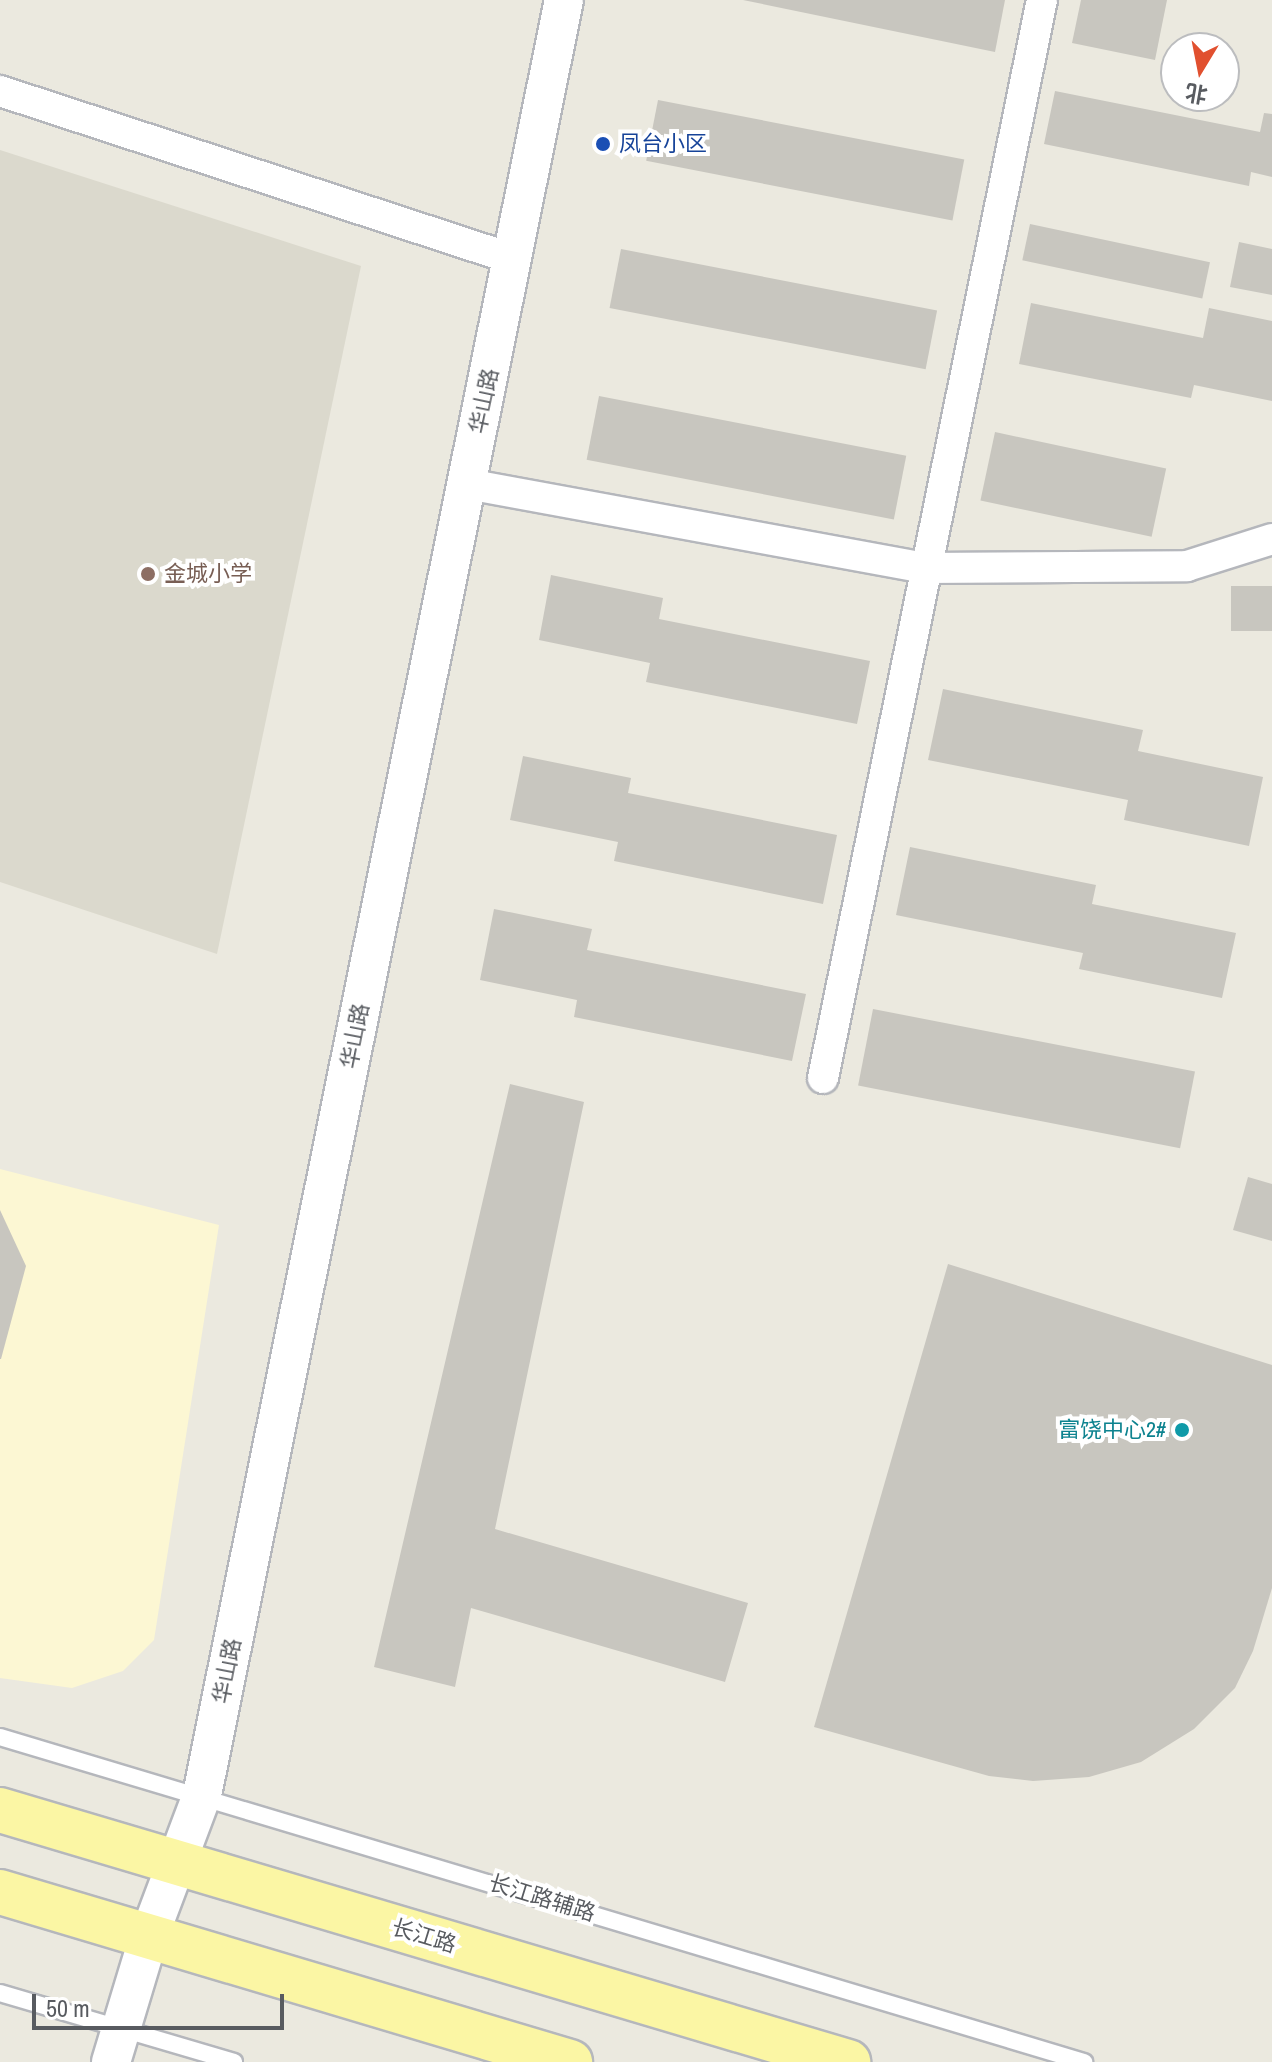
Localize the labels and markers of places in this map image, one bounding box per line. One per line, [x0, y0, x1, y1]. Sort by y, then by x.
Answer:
place label: 凤台小区 [619, 131, 707, 157]
marker: 凤台小区 [594, 135, 612, 153]
place label: 金城小学 [164, 561, 252, 587]
marker: 金城小学 [139, 565, 157, 583]
place label: 富饶中心2# [1058, 1417, 1166, 1443]
marker: 富饶中心2# [1173, 1421, 1191, 1439]

